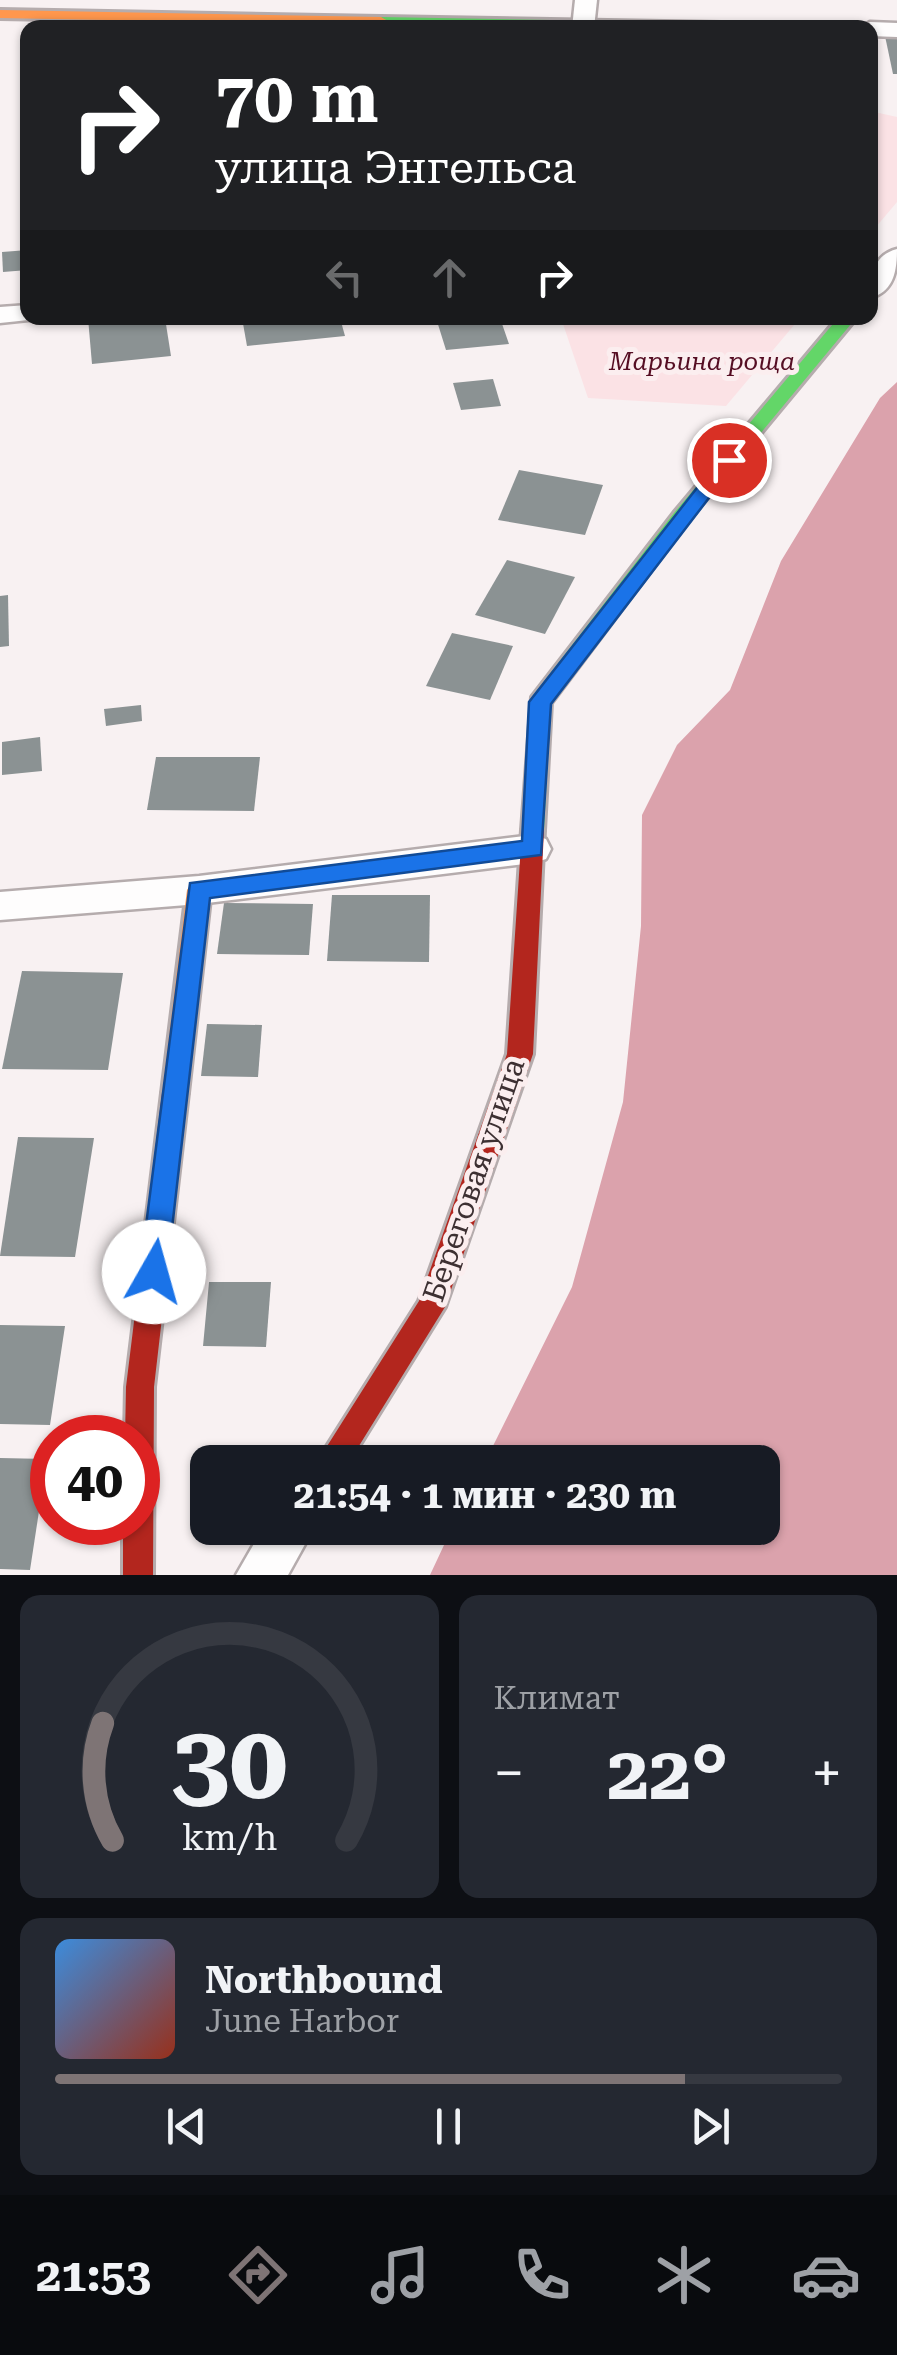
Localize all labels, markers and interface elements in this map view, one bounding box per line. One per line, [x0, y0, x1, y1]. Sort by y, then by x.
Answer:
text: 70 m [215, 57, 379, 139]
icon: right [50, 60, 180, 190]
text: улица Энгельса [215, 141, 576, 194]
icon: left [317, 250, 372, 305]
icon: ahead [422, 250, 477, 305]
icon: right [527, 250, 582, 305]
park label: Марьина роща [608, 347, 795, 376]
pin [687, 418, 772, 503]
icon: arrive [702, 433, 757, 488]
street label: Береговая улица [416, 1054, 532, 1306]
position arrow [102, 1220, 206, 1324]
speed limit sign: 40 [30, 1415, 160, 1545]
text: 21:54 · 1 мин · 230 m [294, 1473, 676, 1517]
text: Климат [494, 1679, 620, 1717]
text: 30 [171, 1702, 287, 1823]
text: 22° [607, 1729, 728, 1817]
text: − [494, 1741, 524, 1805]
text: + [811, 1741, 842, 1805]
text: km/h [181, 1817, 277, 1859]
text: Northbound [205, 1958, 443, 2002]
text: June Harbor [205, 2002, 399, 2040]
icon: previous [159, 2099, 214, 2154]
icon: pause [421, 2099, 476, 2154]
icon: next [683, 2099, 738, 2154]
icon: directions [223, 2240, 293, 2310]
icon: music [365, 2240, 435, 2310]
icon: phone [507, 2240, 577, 2310]
icon: climate [649, 2240, 719, 2310]
icon: car [791, 2240, 861, 2310]
text: 21:53 [36, 2249, 151, 2302]

